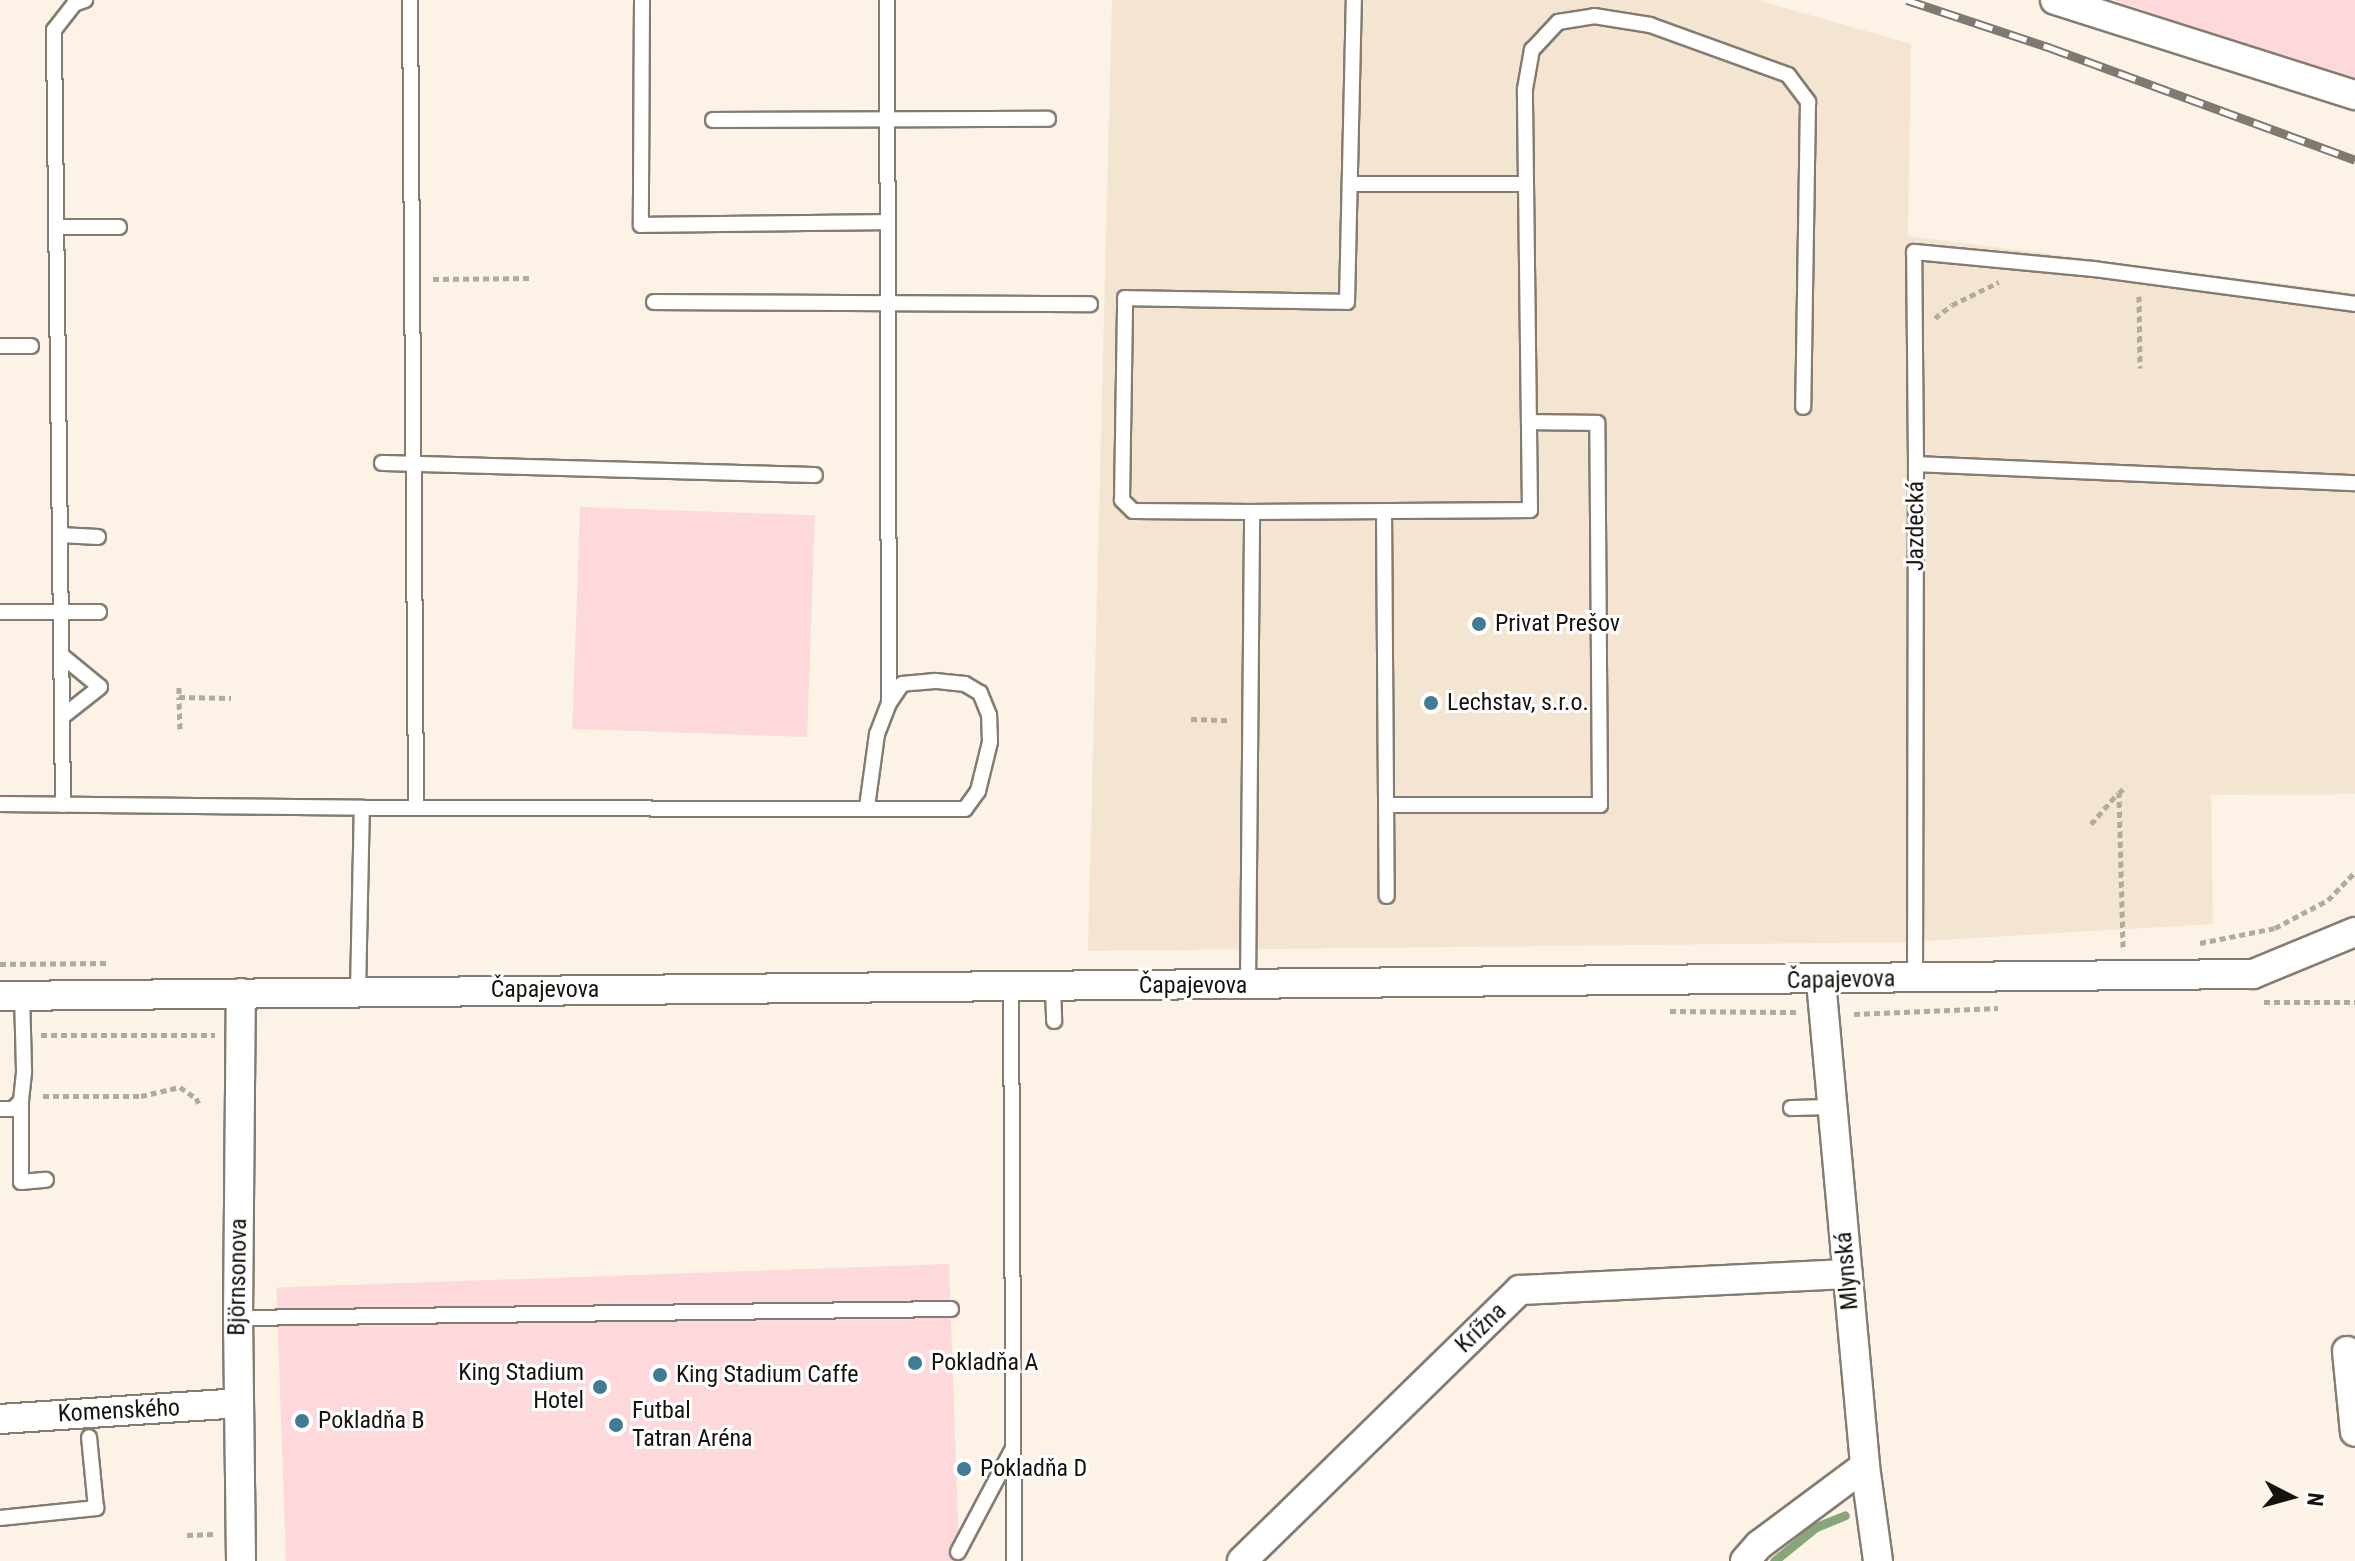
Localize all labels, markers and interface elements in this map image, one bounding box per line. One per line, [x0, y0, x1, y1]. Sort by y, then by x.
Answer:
street label: Jazdecká [1902, 481, 1930, 571]
place label: Privat Prešov [1495, 610, 1620, 638]
marker: Privat Prešov [1470, 615, 1488, 633]
place label: Lechstav, s.r.o. [1447, 689, 1589, 717]
marker: Lechstav, s.r.o. [1422, 694, 1440, 712]
street label: Čapajevova [1787, 965, 1895, 995]
street label: Čapajevova [1139, 972, 1247, 1000]
street label: Čapajevova [491, 976, 599, 1004]
street label: Björnsonova [223, 1218, 253, 1336]
street label: Mlynská [1829, 1231, 1865, 1311]
street label: Krížna [1450, 1297, 1512, 1359]
place label: Pokladňa A [931, 1349, 1038, 1377]
marker: Pokladňa A [906, 1354, 924, 1372]
place label: King Stadium Hotel [458, 1359, 584, 1415]
place label: King Stadium Caffe [676, 1361, 858, 1389]
marker: King Stadium Caffe [651, 1366, 669, 1384]
marker: King Stadium Hotel [591, 1378, 609, 1396]
street label: Komenského [57, 1393, 181, 1429]
place label: Futbal Tatran Aréna [632, 1397, 753, 1453]
place label: Pokladňa B [318, 1407, 425, 1435]
marker: Pokladňa B [293, 1412, 311, 1430]
marker: Futbal Tatran Aréna [607, 1416, 625, 1434]
place label: Pokladňa D [980, 1455, 1087, 1483]
north arrow [2251, 1457, 2331, 1537]
marker: Pokladňa D [955, 1460, 973, 1478]
text: N [2302, 1492, 2329, 1508]

